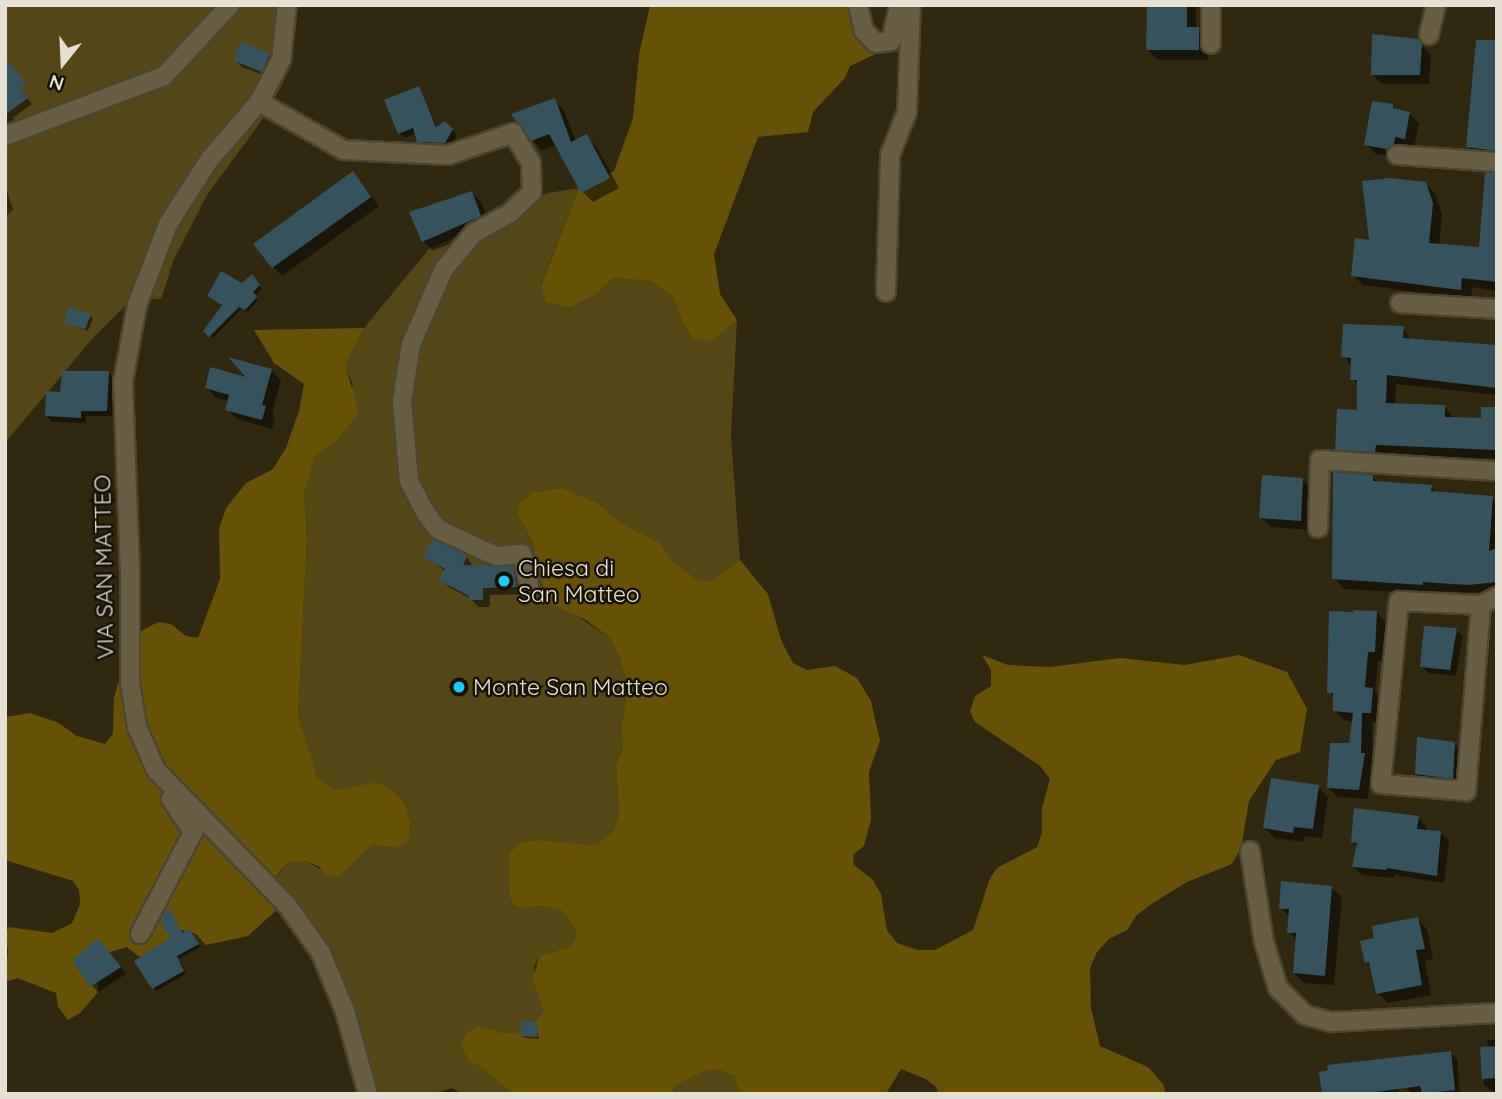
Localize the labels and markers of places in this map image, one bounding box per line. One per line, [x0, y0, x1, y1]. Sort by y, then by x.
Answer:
place label: Chiesa di San Matteo [518, 554, 640, 608]
marker: Chiesa di San Matteo [496, 573, 512, 589]
place label: Monte San Matteo [473, 673, 668, 701]
marker: Monte San Matteo [451, 679, 467, 695]

